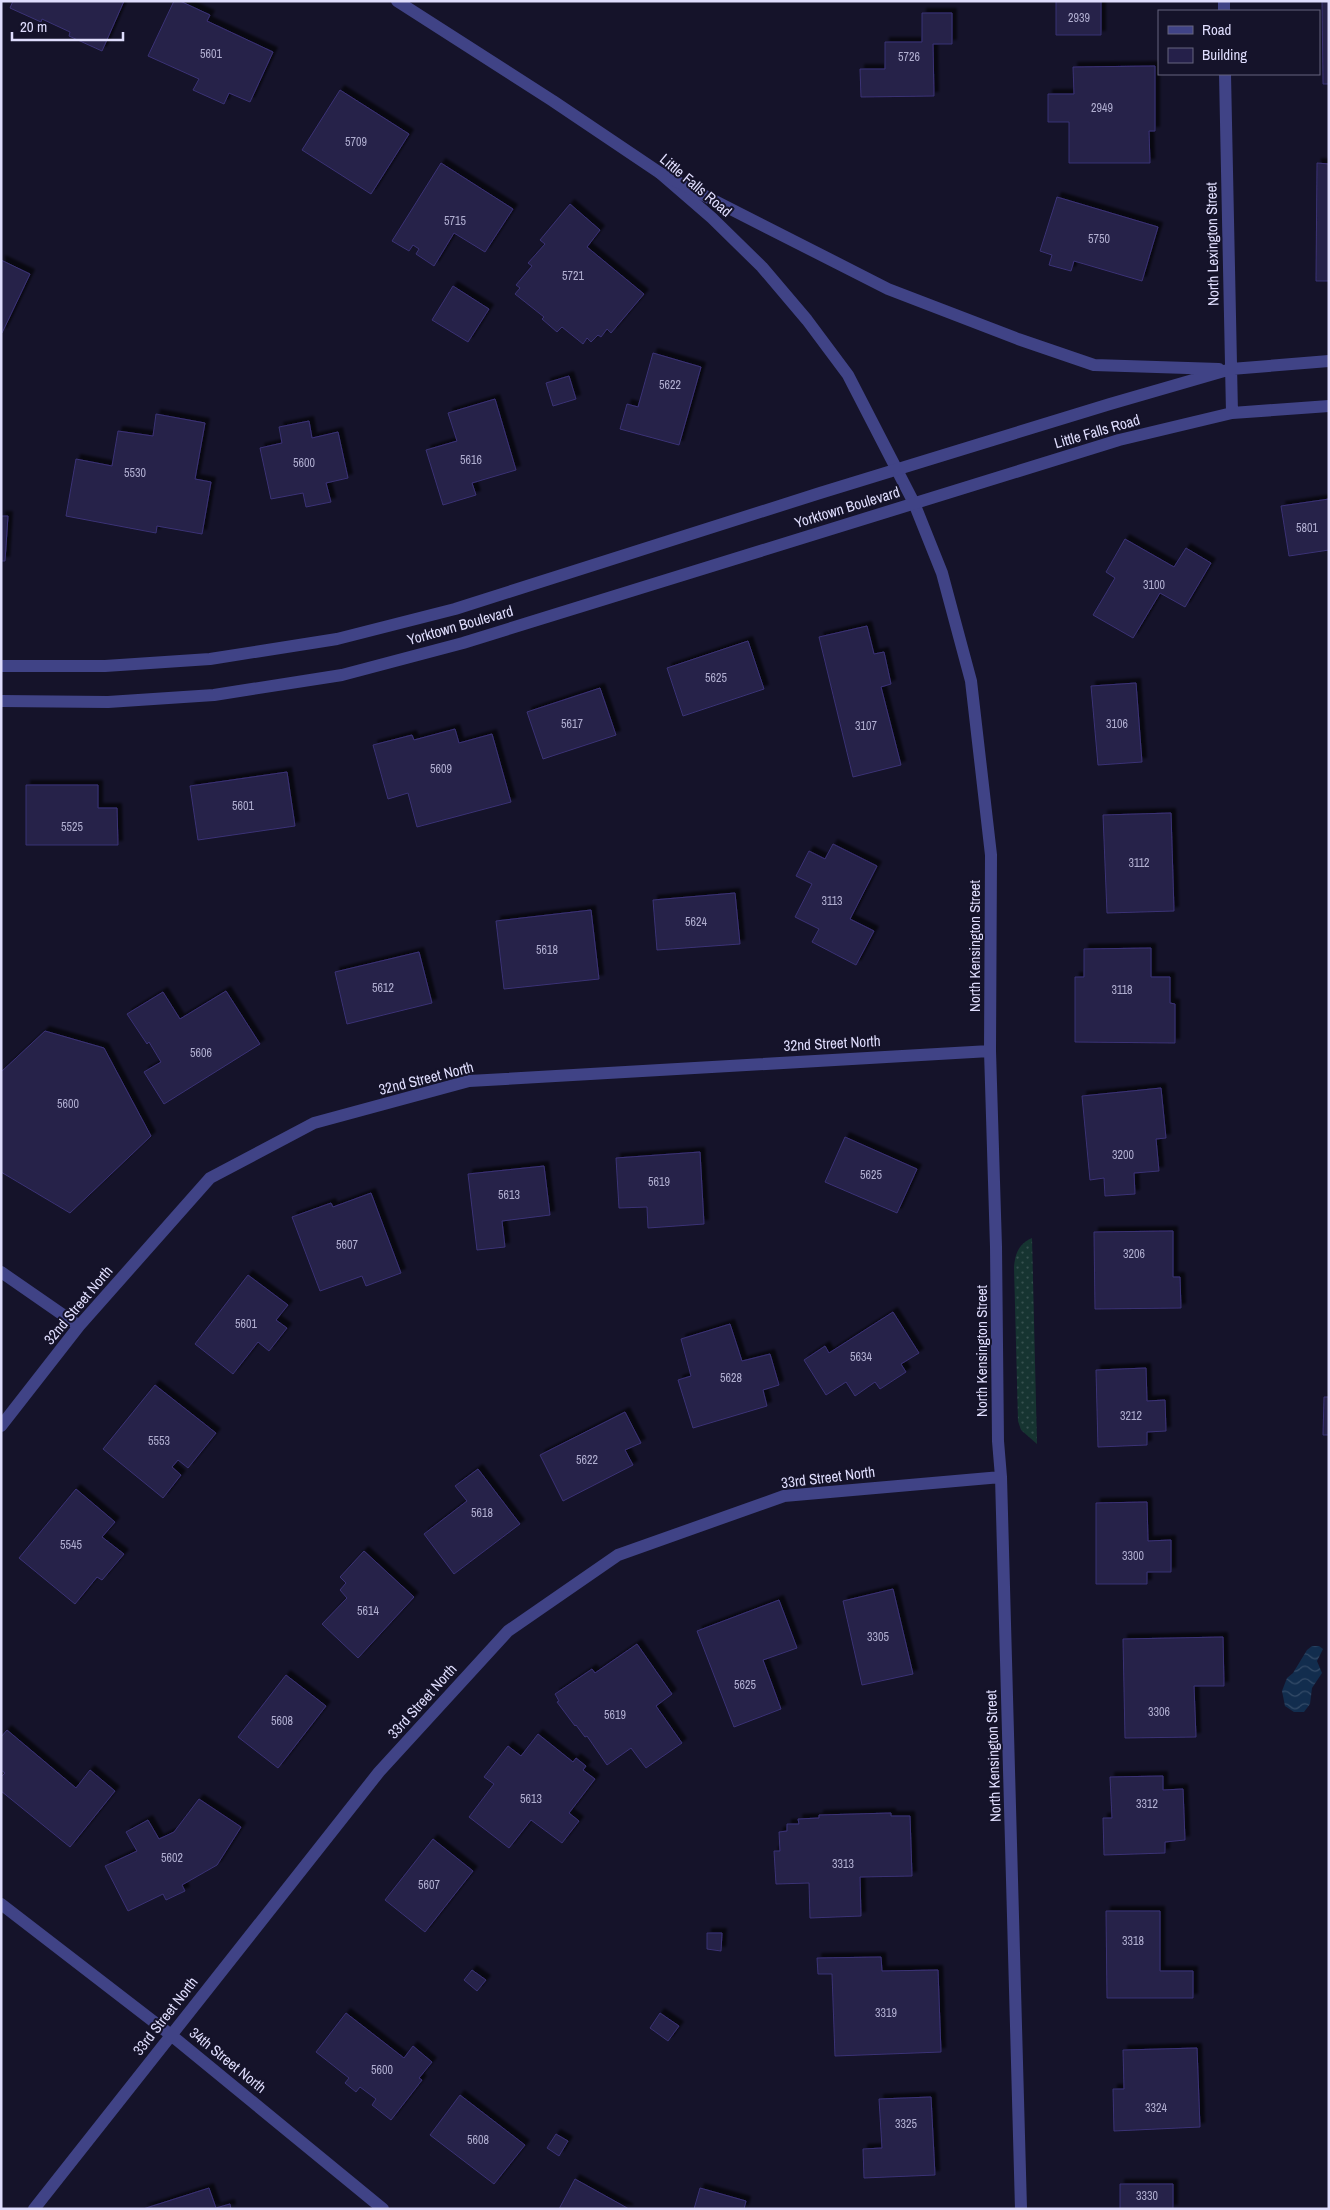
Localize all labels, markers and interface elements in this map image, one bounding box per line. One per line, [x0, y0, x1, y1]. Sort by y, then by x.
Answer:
scale bar [12, 10, 124, 42]
house number: 2939 [1068, 10, 1090, 26]
legend [1158, 10, 1320, 75]
text: 20 m [20, 16, 47, 37]
text: Road [1202, 19, 1231, 40]
text: Building [1202, 44, 1247, 65]
house number: 5601 [200, 46, 222, 62]
house number: 5726 [898, 49, 920, 65]
house number: 2949 [1091, 100, 1113, 116]
house number: 5709 [345, 134, 367, 150]
street label: Little Falls Road [655, 149, 737, 221]
street label: North Lexington Street [1200, 181, 1224, 306]
house number: 5715 [444, 213, 466, 229]
house number: 5750 [1088, 231, 1110, 247]
house number: 5721 [562, 268, 584, 284]
house number: 5622 [659, 377, 681, 393]
street label: Little Falls Road [1052, 409, 1142, 453]
house number: 5616 [460, 452, 482, 468]
house number: 5600 [293, 455, 315, 471]
house number: 5530 [124, 465, 146, 481]
street label: Yorktown Boulevard [792, 481, 902, 533]
house number: 5801 [1296, 520, 1318, 536]
house number: 3100 [1143, 577, 1165, 593]
street label: Yorktown Boulevard [405, 600, 515, 650]
house number: 5625 [705, 670, 727, 686]
house number: 5617 [561, 716, 583, 732]
house number: 3106 [1106, 716, 1128, 732]
house number: 3107 [855, 718, 877, 734]
house number: 5609 [430, 761, 452, 777]
house number: 5601 [232, 798, 254, 814]
house number: 5525 [61, 819, 83, 835]
house number: 3112 [1128, 855, 1150, 871]
street label: North Kensington Street [964, 879, 985, 1012]
house number: 3113 [821, 893, 843, 909]
house number: 5624 [685, 914, 707, 930]
house number: 5618 [536, 942, 558, 958]
house number: 5612 [372, 980, 394, 996]
house number: 3118 [1111, 982, 1133, 998]
street label: 32nd Street North [783, 1030, 881, 1056]
house number: 5606 [190, 1045, 212, 1061]
street label: 32nd Street North [376, 1056, 476, 1100]
house number: 5600 [57, 1096, 79, 1112]
house number: 3200 [1112, 1147, 1134, 1163]
house number: 5625 [860, 1167, 882, 1183]
house number: 5619 [648, 1174, 670, 1190]
house number: 5613 [498, 1187, 520, 1203]
house number: 5607 [336, 1237, 358, 1253]
house number: 3206 [1123, 1246, 1145, 1262]
street label: 32nd Street North [39, 1261, 117, 1349]
street label: North Kensington Street [971, 1284, 992, 1417]
house number: 5601 [235, 1316, 257, 1332]
house number: 5634 [850, 1349, 872, 1365]
house number: 5628 [720, 1370, 742, 1386]
house number: 3212 [1120, 1408, 1142, 1424]
house number: 5553 [148, 1433, 170, 1449]
house number: 5622 [576, 1452, 598, 1468]
street label: 33rd Street North [780, 1461, 876, 1493]
house number: 5618 [471, 1505, 493, 1521]
house number: 5545 [60, 1537, 82, 1553]
house number: 3300 [1122, 1548, 1144, 1564]
house number: 5614 [357, 1603, 379, 1619]
house number: 3305 [867, 1629, 889, 1645]
street label: 33rd Street North [383, 1659, 461, 1743]
house number: 5625 [734, 1677, 756, 1693]
street label: North Kensington Street [980, 1689, 1006, 1822]
house number: 3306 [1148, 1704, 1170, 1720]
house number: 5619 [604, 1707, 626, 1723]
house number: 5608 [271, 1713, 293, 1729]
house number: 5613 [520, 1791, 542, 1807]
house number: 3312 [1136, 1796, 1158, 1812]
house number: 5602 [161, 1850, 183, 1866]
house number: 3313 [832, 1856, 854, 1872]
house number: 5607 [418, 1877, 440, 1893]
house number: 3318 [1122, 1933, 1144, 1949]
street label: 33rd Street North [128, 1972, 202, 2060]
house number: 3319 [875, 2005, 897, 2021]
street label: 34th Street North [185, 2022, 271, 2098]
house number: 5600 [371, 2062, 393, 2078]
house number: 3324 [1145, 2100, 1167, 2116]
house number: 3325 [895, 2116, 917, 2132]
house number: 5608 [467, 2132, 489, 2148]
house number: 3330 [1136, 2188, 1158, 2204]

